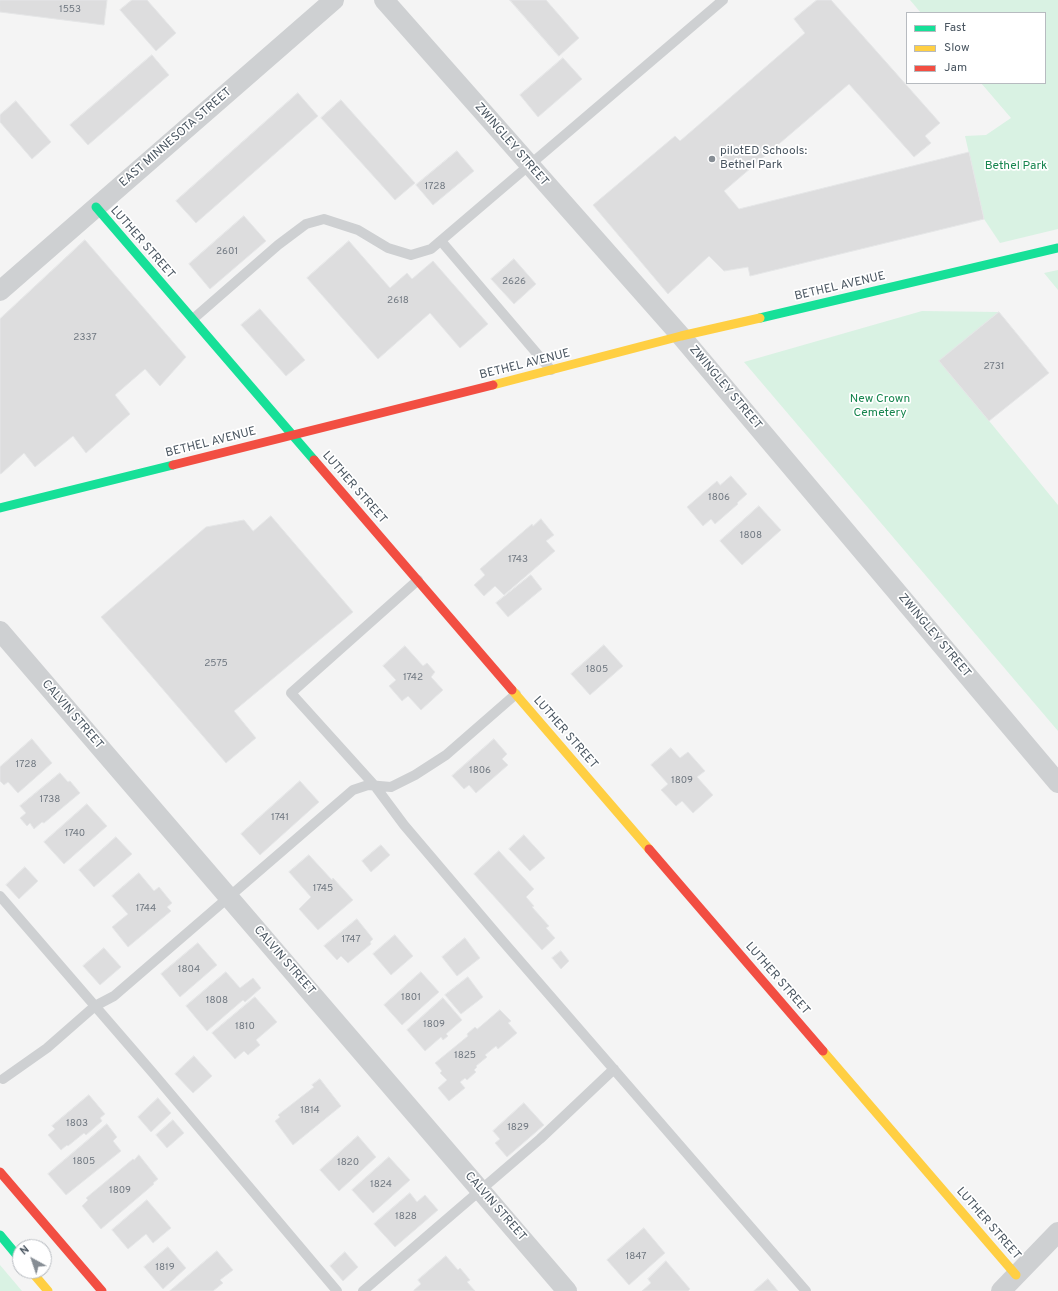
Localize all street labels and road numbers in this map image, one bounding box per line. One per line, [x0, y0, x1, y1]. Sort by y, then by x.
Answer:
street label: EAST MINNESOTA STREET [117, 85, 235, 191]
street label: ZWINGLEY STREET [471, 101, 551, 189]
street label: LUTHER STREET [107, 204, 177, 282]
street label: BETHEL AVENUE [793, 270, 887, 304]
street label: ZWINGLEY STREET [686, 343, 764, 433]
street label: BETHEL AVENUE [478, 347, 572, 383]
street label: BETHEL AVENUE [164, 425, 258, 461]
street label: LUTHER STREET [319, 449, 389, 527]
street label: ZWINGLEY STREET [895, 591, 973, 681]
street label: CALVIN STREET [38, 678, 106, 752]
street label: LUTHER STREET [530, 694, 600, 772]
street label: CALVIN STREET [250, 924, 318, 998]
street label: LUTHER STREET [742, 940, 812, 1018]
street label: CALVIN STREET [461, 1170, 529, 1244]
street label: LUTHER STREET [953, 1185, 1023, 1263]

